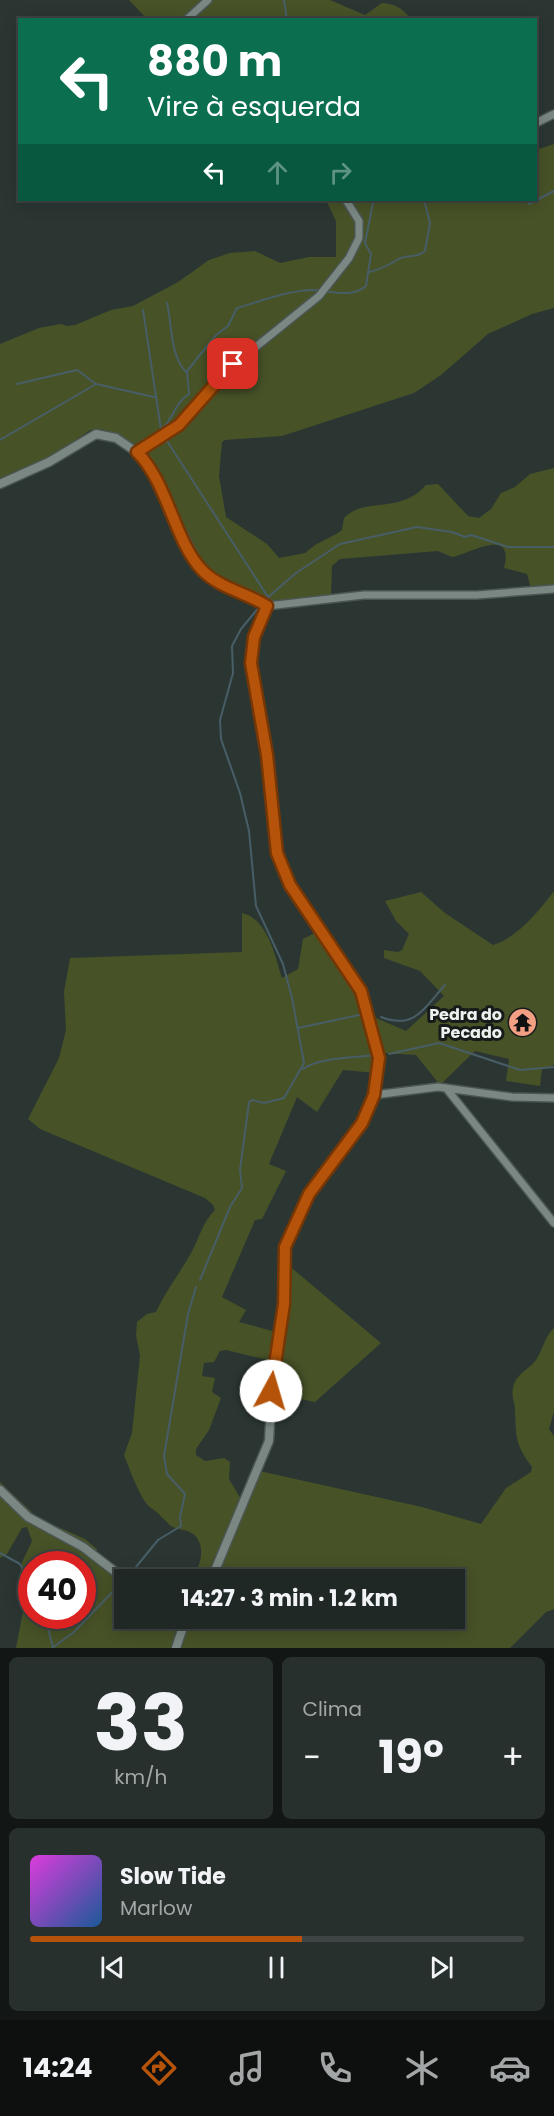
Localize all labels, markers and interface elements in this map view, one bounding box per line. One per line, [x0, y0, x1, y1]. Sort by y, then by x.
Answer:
text: 880 m [147, 32, 282, 91]
icon: left [48, 42, 126, 120]
text: Vire à esquerda [147, 88, 361, 125]
icon: left [198, 156, 231, 189]
icon: ahead [261, 156, 294, 189]
icon: right [324, 156, 357, 189]
pin [207, 338, 258, 389]
icon: arrive [216, 347, 249, 380]
place label: Pedra do Pecado [429, 1003, 502, 1044]
temple icon: Pedra do Pecado [507, 1007, 539, 1039]
position arrow [239, 1359, 303, 1423]
speed limit sign: 40 [18, 1551, 96, 1629]
text: 14:27 · 3 min · 1.2 km [181, 1583, 398, 1614]
text: 33 [94, 1668, 188, 1777]
text: Clima [303, 1695, 362, 1723]
text: 19° [378, 1726, 444, 1789]
text: − [303, 1734, 321, 1781]
text: + [501, 1734, 524, 1781]
text: km/h [114, 1763, 167, 1791]
text: Slow Tide [120, 1861, 226, 1892]
text: Marlow [120, 1894, 192, 1922]
icon: previous [96, 1951, 129, 1984]
icon: pause [260, 1951, 293, 1984]
icon: next [425, 1951, 458, 1984]
icon: directions [138, 2047, 180, 2089]
icon: music [226, 2047, 268, 2089]
icon: phone [314, 2047, 356, 2089]
icon: climate [401, 2047, 443, 2089]
icon: car [489, 2047, 531, 2089]
text: 14:24 [23, 2049, 93, 2086]

